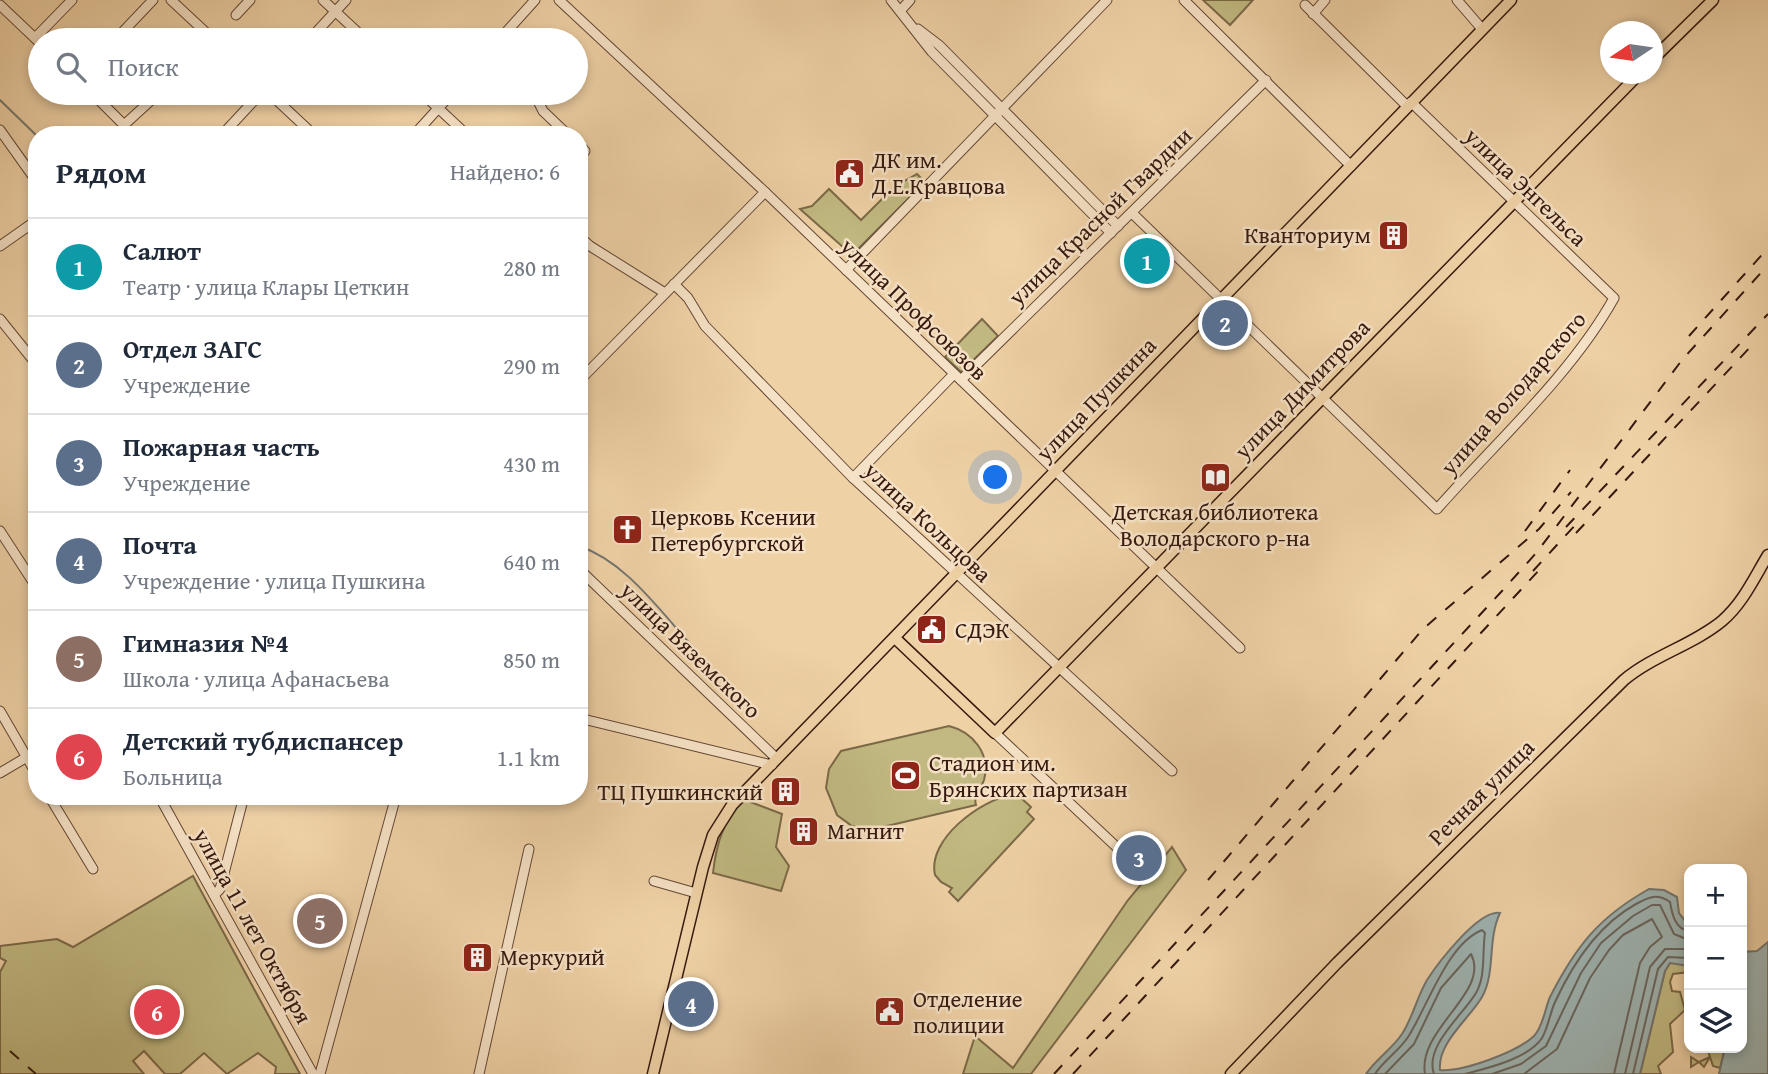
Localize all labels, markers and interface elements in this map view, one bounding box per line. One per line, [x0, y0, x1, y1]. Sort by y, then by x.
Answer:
north arrow [1600, 21, 1663, 84]
search box [28, 28, 588, 105]
text: Поиск [108, 47, 179, 86]
icon: search [52, 48, 90, 86]
street label: улица Красной Гвардии [1000, 119, 1199, 313]
street label: улица Энгельса [1457, 119, 1595, 254]
place label: ДК им. Д.Е.Кравцова [871, 143, 1005, 202]
text: Рядом [56, 150, 147, 194]
text: Найдено: 6 [450, 155, 560, 188]
public building icon: ДК им. Д.Е.Кравцова [832, 156, 866, 190]
place label: Кванториум [1244, 218, 1371, 251]
building icon: Кванториум [1377, 218, 1411, 252]
street label: улица Профсоюзов [833, 229, 995, 388]
text: Салют [123, 231, 201, 270]
pin: 1 [1124, 235, 1170, 287]
text: 1 [73, 251, 85, 284]
text: 280 m [503, 251, 560, 284]
text: Театр · улица Клары Цеткин [123, 270, 409, 303]
pin: 2 [1202, 297, 1248, 349]
street label: улица Володарского [1431, 304, 1593, 483]
street label: улица Димитрова [1225, 311, 1377, 467]
text: Отдел ЗАГС [123, 329, 262, 368]
street label: улица Пушкина [1027, 329, 1163, 469]
text: 2 [73, 349, 85, 382]
text: 290 m [503, 349, 560, 382]
text: Учреждение [123, 368, 250, 401]
text: Пожарная часть [123, 427, 320, 466]
text: 3 [73, 447, 85, 480]
text: 430 m [503, 447, 560, 480]
street label: улица Кольцова [857, 453, 999, 589]
your location [978, 460, 1012, 494]
library icon: Детская библиотека Володарского р-на [1198, 461, 1232, 495]
text: Учреждение [123, 466, 250, 499]
place label: Детская библиотека Володарского р-на [1111, 495, 1318, 554]
place label: Церковь Ксении Петербургской [651, 500, 816, 559]
church icon: Церковь Ксении Петербургской [611, 513, 645, 547]
text: Почта [123, 525, 197, 564]
text: 4 [73, 545, 85, 578]
text: 640 m [503, 545, 560, 578]
text: Учреждение · улица Пушкина [123, 564, 426, 597]
street label: улица Вяземского [613, 573, 769, 726]
public building icon: СДЭК [915, 613, 949, 647]
place label: СДЭК [955, 613, 1009, 646]
text: Гимназия №4 [123, 623, 289, 662]
text: 5 [73, 643, 85, 676]
text: 850 m [503, 643, 560, 676]
text: Школа · улица Афанасьева [123, 662, 389, 695]
text: Детский тубдиспансер [123, 721, 403, 760]
street label: Речная улица [1420, 731, 1541, 852]
text: 6 [73, 741, 85, 774]
text: 1.1 km [497, 741, 560, 774]
place label: Стадион им. Брянских партизан [929, 746, 1128, 805]
sports icon: Стадион им. Брянских партизан [889, 759, 923, 793]
text: Больница [123, 760, 222, 793]
place label: ТЦ Пушкинский [598, 775, 763, 808]
building icon: ТЦ Пушкинский [769, 775, 803, 809]
building icon: Магнит [787, 814, 821, 848]
place label: Магнит [827, 814, 904, 847]
street label: улица 11 лет Октября [186, 821, 321, 1030]
pin: 3 [1116, 832, 1162, 884]
map controls [1684, 864, 1747, 1053]
button: + [1684, 864, 1747, 927]
pin: 5 [297, 895, 343, 947]
button: − [1684, 927, 1747, 990]
building icon: Меркурий [460, 940, 494, 974]
place label: Меркурий [500, 940, 605, 973]
pin: 4 [668, 978, 714, 1030]
place label: Отделение полиции [913, 982, 1023, 1041]
pin: 6 [134, 986, 180, 1038]
button: layers [1684, 990, 1747, 1053]
public building icon: Отделение полиции [873, 995, 907, 1029]

